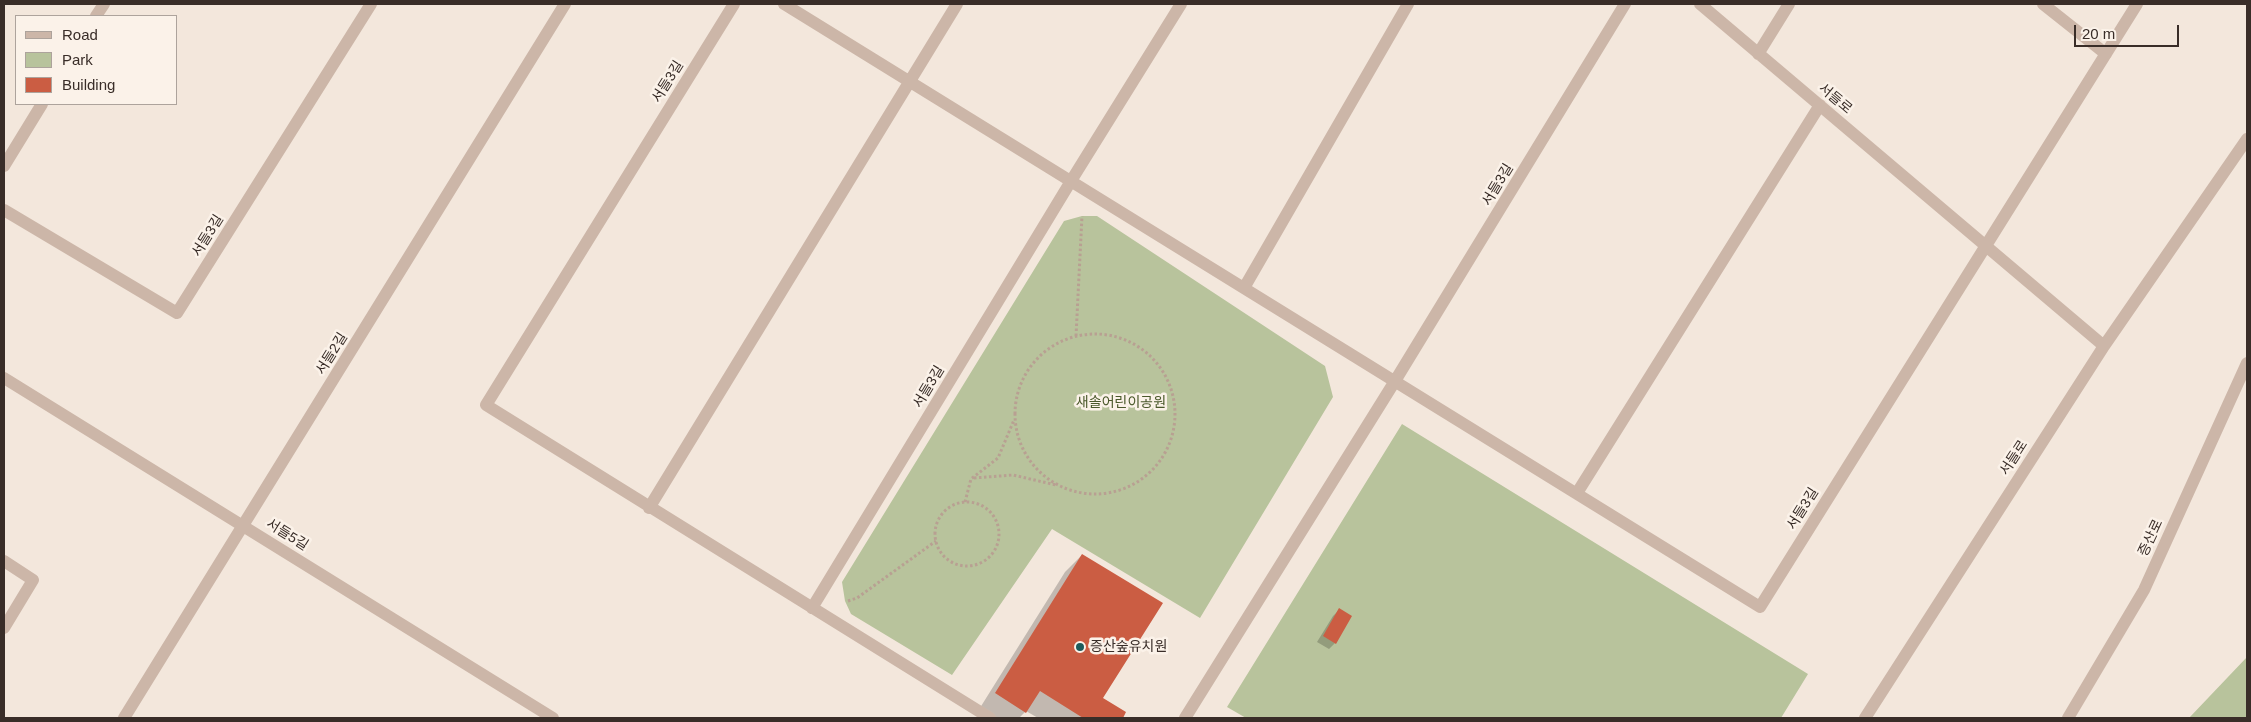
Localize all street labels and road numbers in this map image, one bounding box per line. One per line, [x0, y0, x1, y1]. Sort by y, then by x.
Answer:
street label: 서들3길 [649, 58, 687, 106]
street label: 서들로 [1815, 80, 1855, 118]
street label: 서들3길 [1479, 161, 1517, 209]
street label: 서들3길 [189, 212, 227, 260]
street label: 서들2길 [313, 330, 351, 378]
street label: 서들3길 [910, 363, 948, 411]
street label: 서들로 [1996, 437, 2032, 479]
street label: 서들3길 [1784, 485, 1822, 533]
street label: 서들5길 [263, 516, 311, 554]
street label: 증산로 [2135, 517, 2167, 559]

